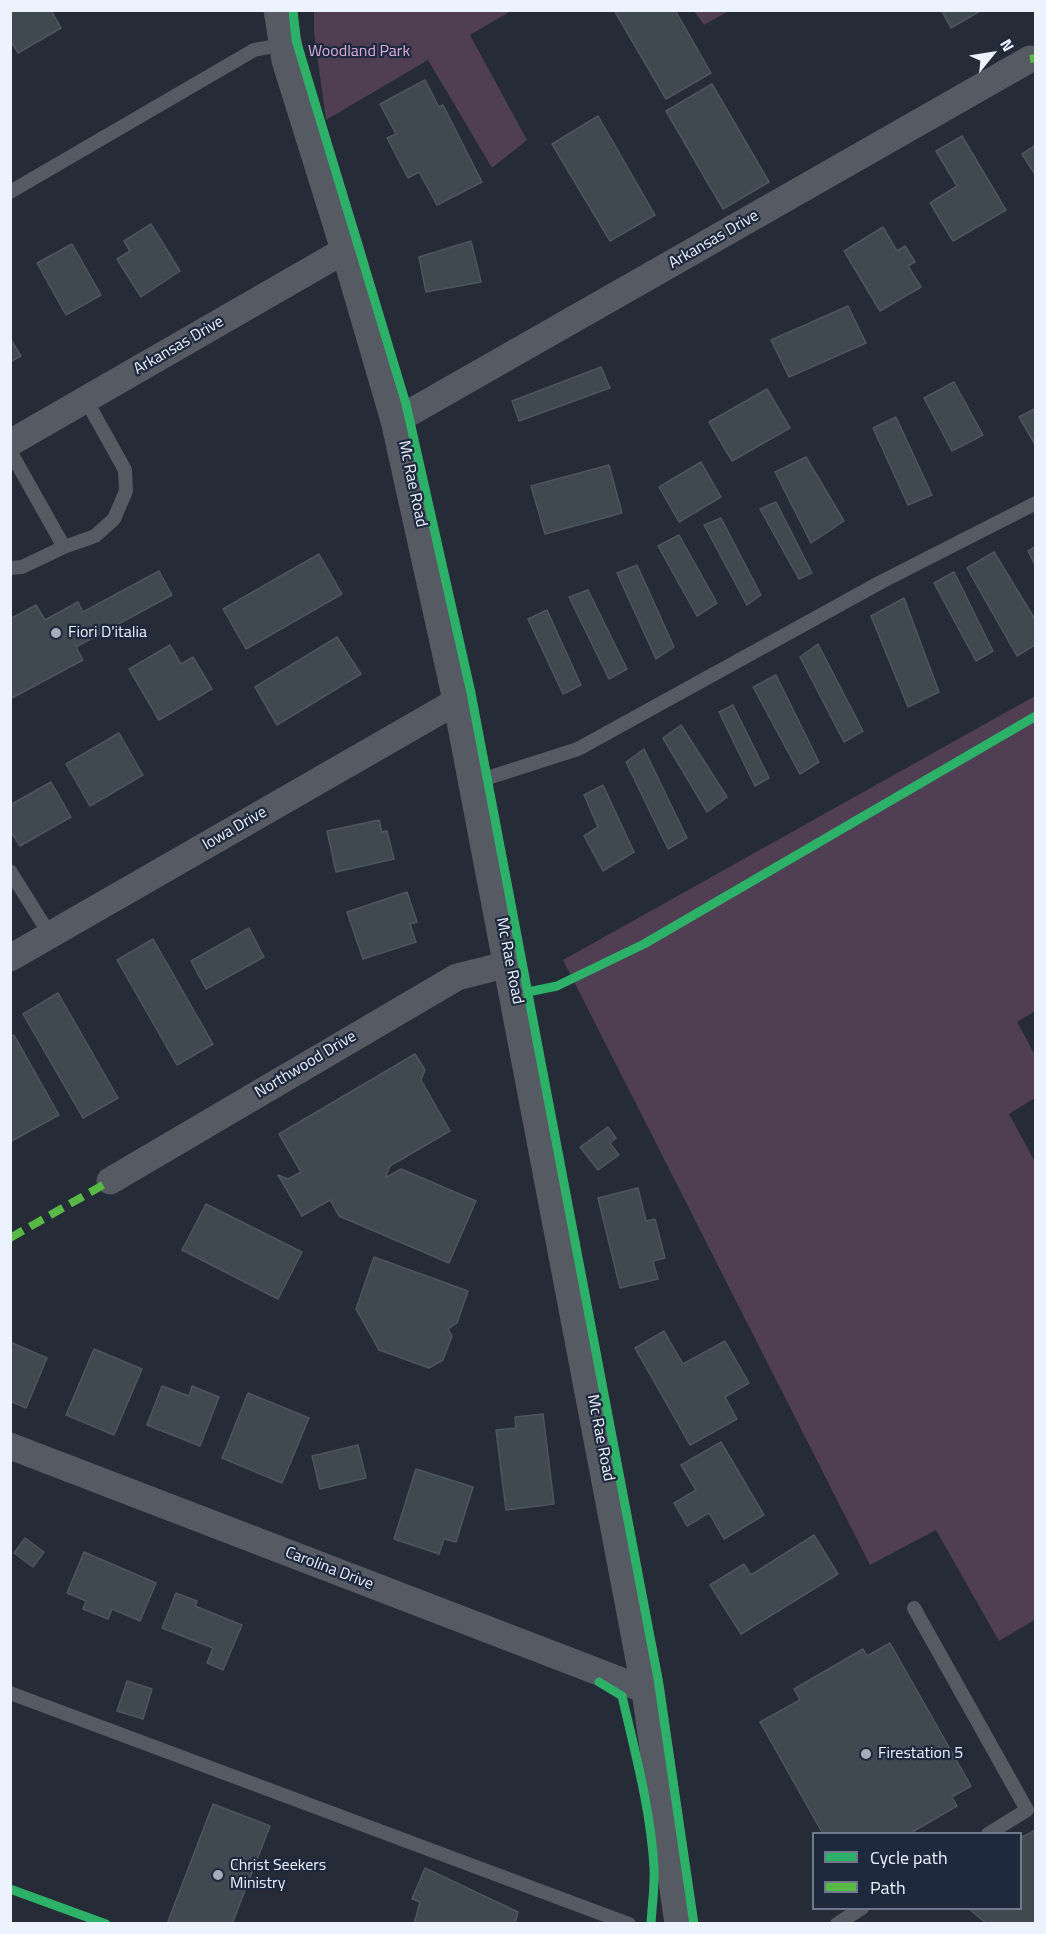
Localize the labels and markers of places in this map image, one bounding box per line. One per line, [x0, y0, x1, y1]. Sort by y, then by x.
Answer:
place label: Fiori D'italia [68, 623, 147, 643]
marker: Fiori D'italia [49, 626, 63, 640]
place label: Firestation 5 [878, 1744, 963, 1764]
marker: Firestation 5 [859, 1747, 873, 1761]
place label: Christ Seekers Ministry [230, 1856, 326, 1894]
marker: Christ Seekers Ministry [211, 1868, 225, 1882]

